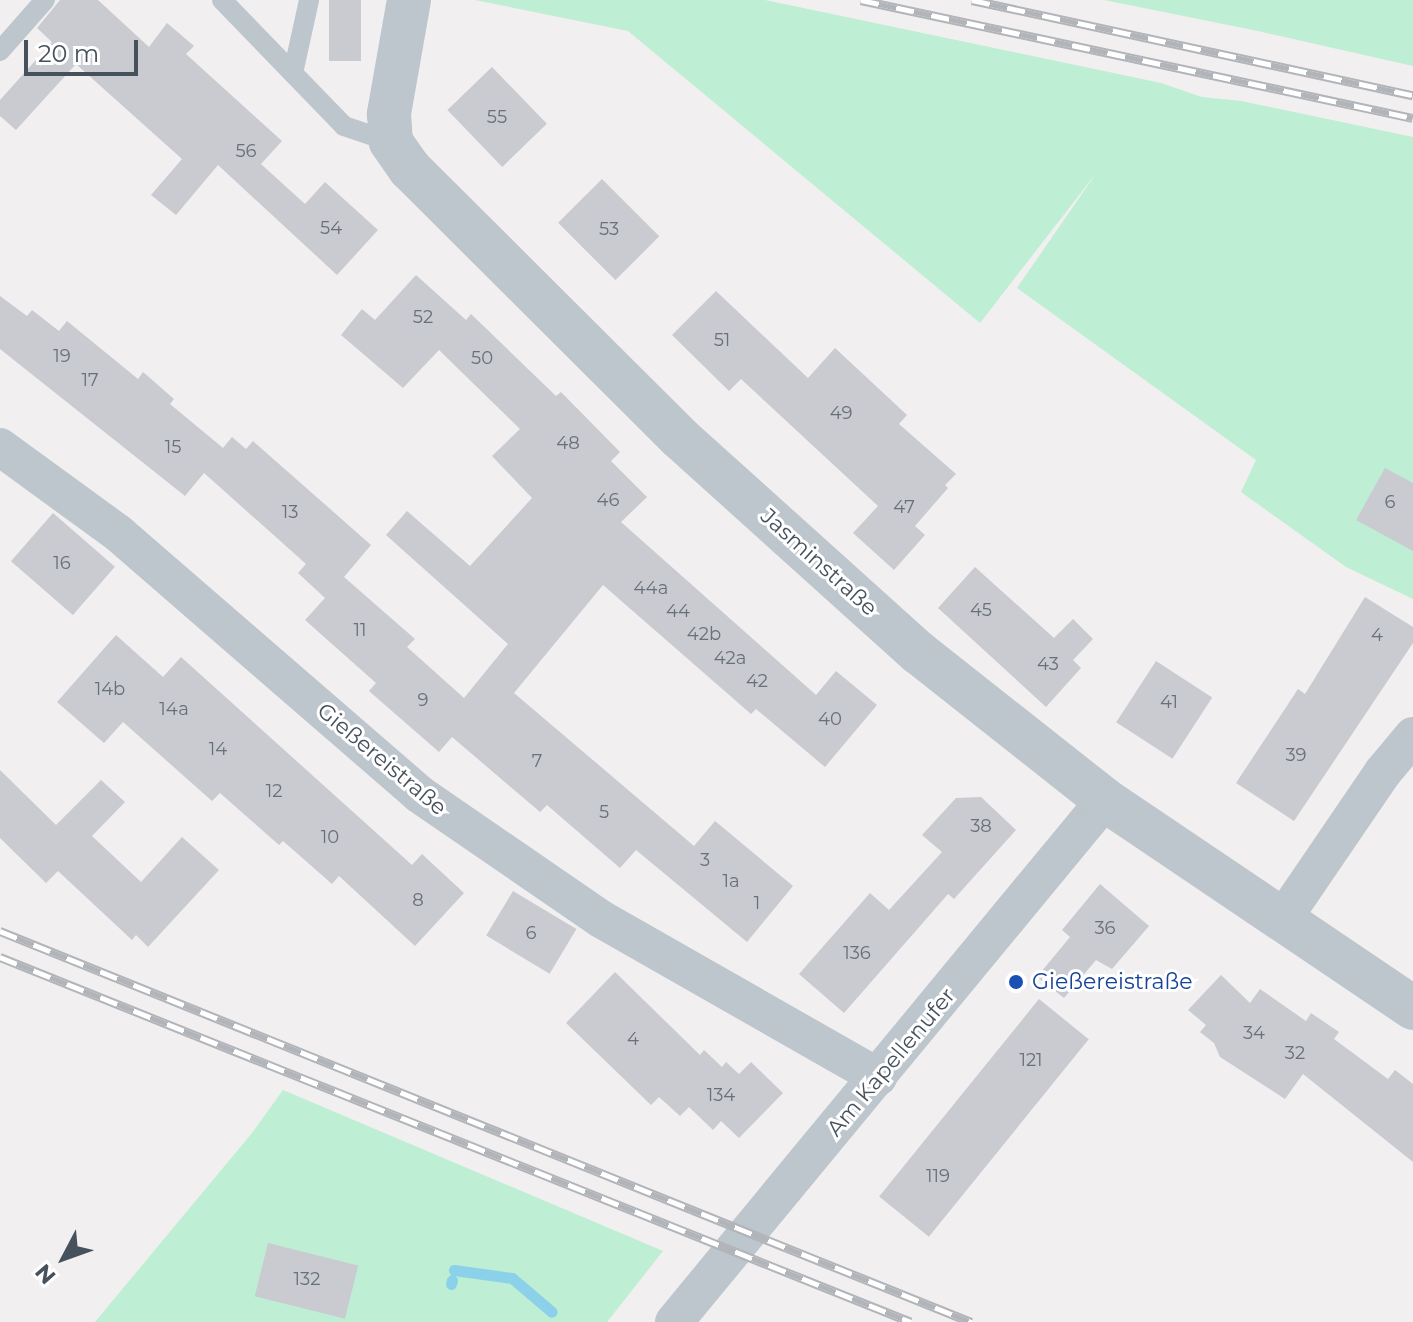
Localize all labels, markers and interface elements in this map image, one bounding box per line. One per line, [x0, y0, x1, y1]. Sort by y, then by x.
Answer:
scale bar [28, 24, 142, 74]
text: 20 m [38, 39, 99, 68]
house number: 55 [487, 106, 507, 128]
house number: 56 [235, 140, 257, 162]
house number: 54 [320, 217, 342, 239]
house number: 53 [599, 218, 619, 240]
house number: 52 [413, 306, 433, 328]
house number: 51 [714, 329, 730, 351]
house number: 19 [53, 345, 71, 367]
house number: 50 [471, 347, 493, 369]
house number: 17 [81, 369, 99, 391]
house number: 49 [830, 402, 852, 424]
house number: 48 [556, 432, 580, 454]
house number: 15 [165, 436, 181, 458]
house number: 46 [597, 489, 619, 511]
house number: 6 [1385, 491, 1395, 513]
house number: 47 [893, 496, 915, 518]
house number: 13 [282, 501, 298, 523]
street label: Jasminstraße [755, 503, 883, 621]
house number: 16 [53, 552, 71, 574]
house number: 44a [634, 577, 668, 599]
house number: 45 [970, 599, 992, 621]
house number: 44 [666, 600, 690, 622]
house number: 11 [354, 619, 366, 641]
house number: 42b [687, 623, 721, 645]
house number: 4 [1371, 624, 1383, 646]
house number: 42a [714, 647, 746, 669]
house number: 43 [1037, 653, 1059, 675]
house number: 42 [746, 670, 768, 692]
house number: 14b [95, 678, 125, 700]
house number: 9 [418, 689, 428, 711]
house number: 41 [1160, 691, 1178, 713]
street label: Gießereistraße [312, 697, 452, 821]
house number: 14a [159, 698, 189, 720]
house number: 40 [818, 708, 842, 730]
house number: 14 [209, 738, 227, 760]
house number: 39 [1285, 744, 1307, 766]
house number: 7 [532, 750, 542, 772]
house number: 12 [266, 780, 282, 802]
house number: 5 [599, 801, 609, 823]
house number: 38 [970, 815, 992, 837]
house number: 10 [321, 826, 339, 848]
house number: 3 [700, 849, 710, 871]
house number: 1a [722, 870, 740, 892]
house number: 8 [412, 889, 424, 911]
house number: 1 [754, 892, 760, 914]
house number: 36 [1094, 917, 1116, 939]
house number: 6 [526, 922, 536, 944]
house number: 136 [843, 942, 871, 964]
place label: Gießereistraße [1032, 969, 1193, 995]
marker: Gießereistraße [1007, 973, 1025, 991]
street label: Am Kapellenufer [821, 982, 961, 1142]
house number: 34 [1243, 1022, 1265, 1044]
house number: 4 [627, 1028, 639, 1050]
house number: 32 [1285, 1042, 1305, 1064]
house number: 121 [1019, 1049, 1043, 1071]
house number: 134 [707, 1084, 735, 1106]
house number: 119 [926, 1165, 950, 1187]
north arrow [24, 1218, 104, 1298]
text: N [29, 1259, 62, 1290]
house number: 132 [294, 1268, 320, 1290]

